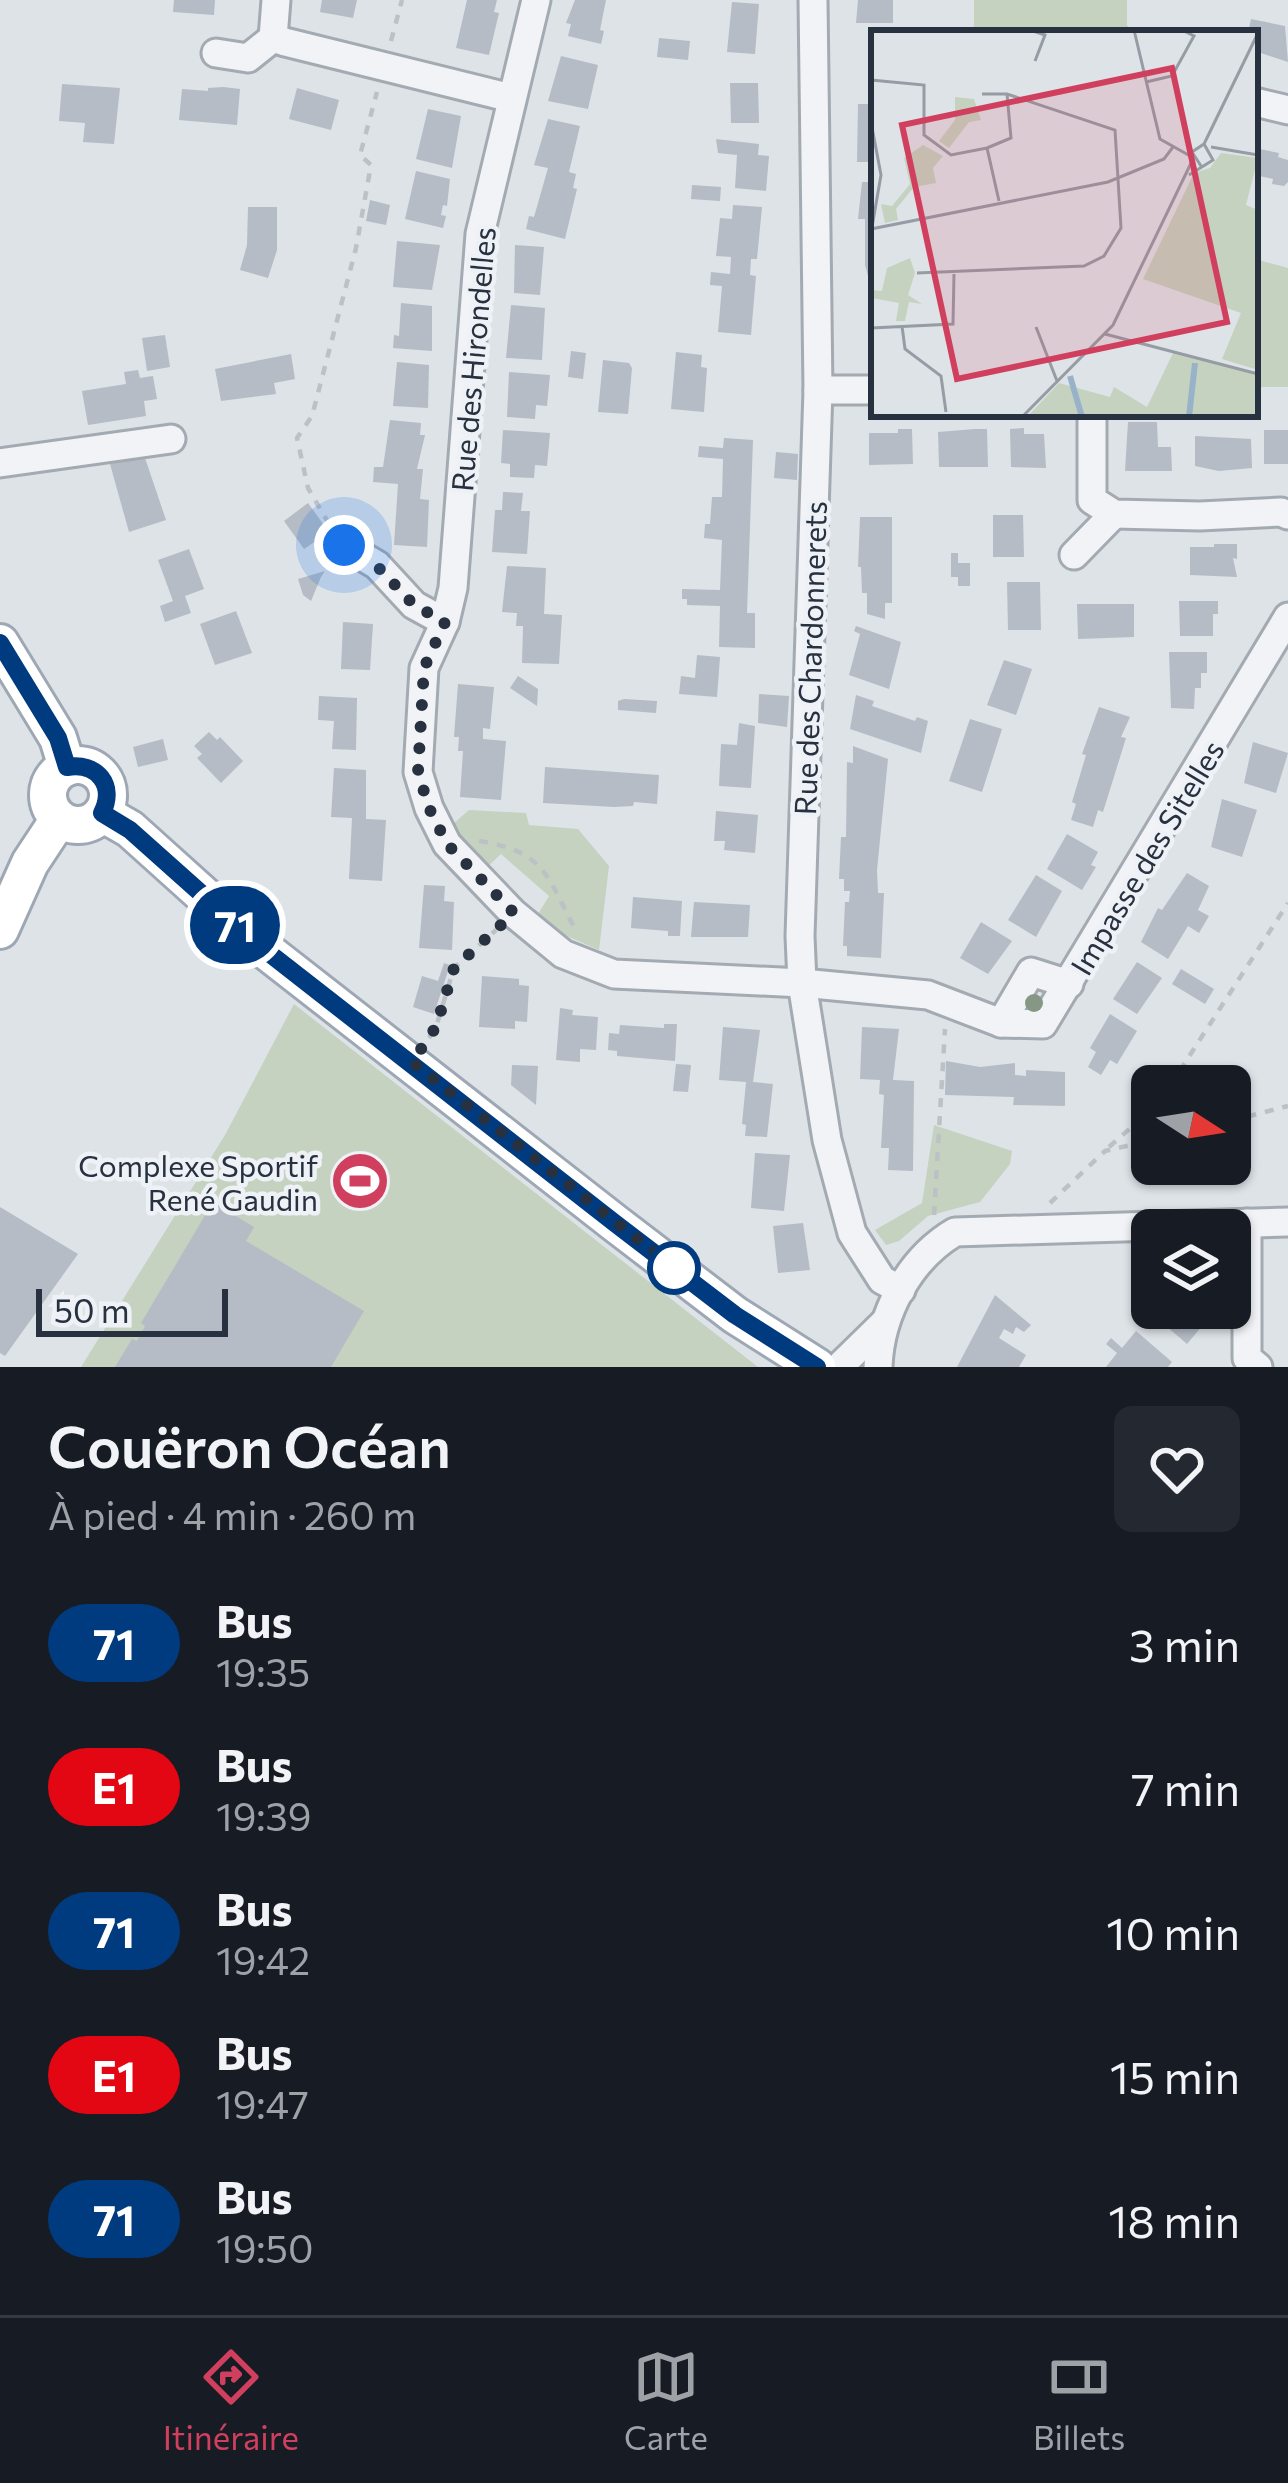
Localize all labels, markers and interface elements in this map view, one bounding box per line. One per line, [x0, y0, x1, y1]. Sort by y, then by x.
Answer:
inset map [871, 30, 1258, 417]
street label: Rue des Hirondelles [442, 225, 502, 493]
street label: Rue des Chardonnerets [785, 500, 833, 816]
your location [314, 515, 374, 575]
street label: Impasse des Sitelles [1061, 733, 1231, 981]
line badge: 71 [181, 886, 289, 964]
text: 71 [214, 899, 256, 951]
north arrow [1131, 1065, 1251, 1185]
map controls [1131, 1065, 1251, 1329]
place label: Complexe Sportif René Gaudin [78, 1146, 318, 1217]
sports icon: Complexe Sportif René Gaudin [329, 1150, 391, 1212]
button: layers [1131, 1209, 1251, 1329]
unlabelled marker [649, 1243, 699, 1293]
scale bar [36, 1283, 228, 1336]
text: 50 m [54, 1289, 130, 1330]
button: heart [1114, 1406, 1240, 1532]
text: Couëron Océan [48, 1410, 451, 1480]
text: À pied · 4 min · 260 m [48, 1490, 416, 1538]
text: Bus [216, 1592, 292, 1647]
text: 3 min [1129, 1616, 1240, 1671]
text: 71 [93, 1617, 135, 1669]
text: 19:35 [216, 1647, 310, 1695]
text: Bus [216, 1736, 292, 1791]
text: 7 min [1131, 1760, 1240, 1815]
text: E1 [92, 1761, 136, 1813]
text: 19:39 [216, 1791, 311, 1839]
text: Bus [216, 1880, 292, 1935]
text: 10 min [1106, 1904, 1240, 1959]
text: 71 [93, 1905, 135, 1957]
text: 19:42 [216, 1935, 310, 1983]
text: Bus [216, 2024, 292, 2079]
text: 15 min [1110, 2048, 1240, 2103]
text: E1 [92, 2049, 136, 2101]
text: 19:47 [216, 2079, 309, 2127]
text: Bus [216, 2168, 292, 2223]
text: 18 min [1108, 2192, 1240, 2247]
text: 71 [93, 2193, 135, 2245]
text: 19:50 [216, 2223, 313, 2271]
tab: Itinéraire [163, 2344, 299, 2457]
tab: Carte [624, 2344, 708, 2457]
tab: Billets [1033, 2344, 1125, 2457]

